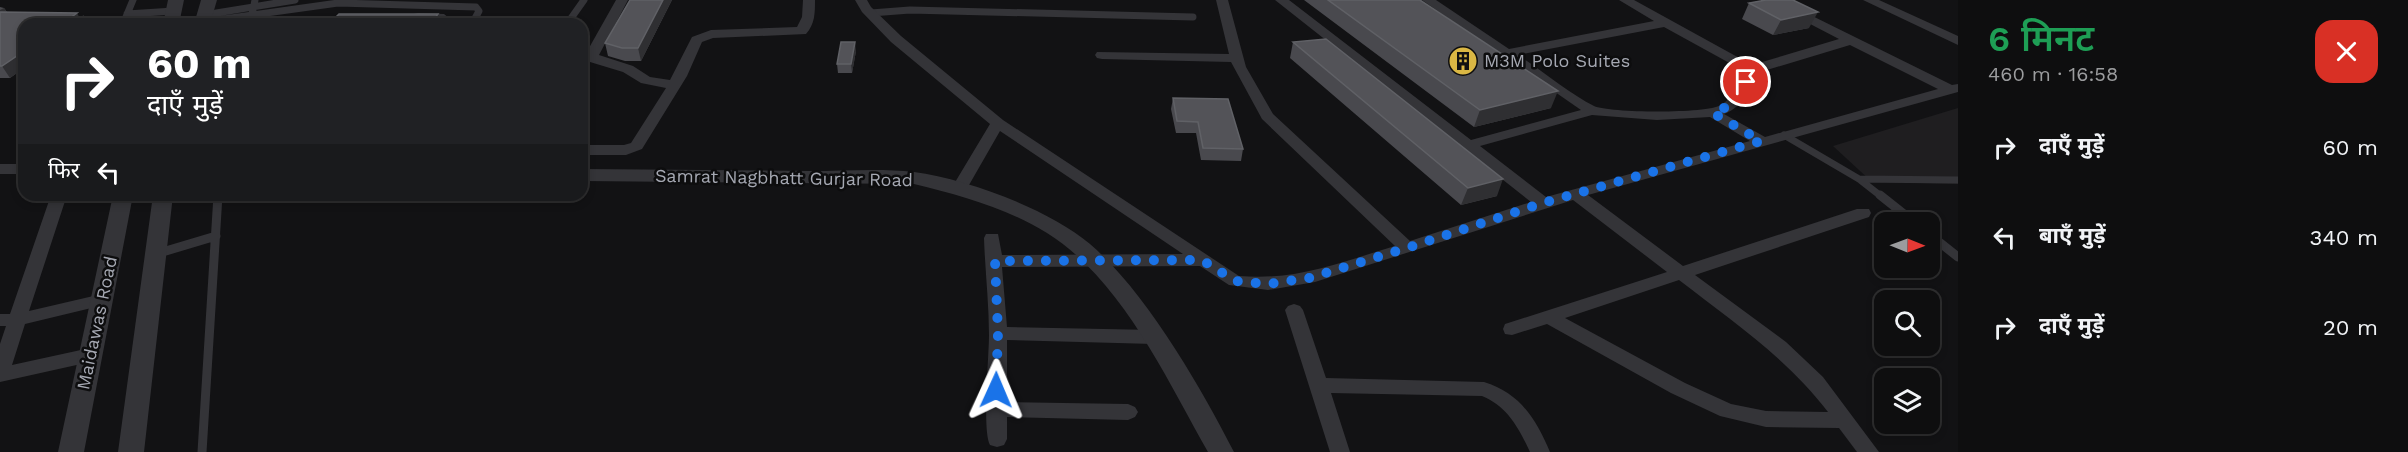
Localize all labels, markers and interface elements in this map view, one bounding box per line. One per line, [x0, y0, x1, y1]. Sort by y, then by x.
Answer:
text: 6 मिनट [1988, 18, 2094, 60]
button: close [2315, 20, 2378, 83]
text: 60 m [147, 39, 251, 88]
icon: right [48, 42, 126, 120]
building icon: M3M Polo Suites [1447, 45, 1479, 77]
place label: M3M Polo Suites [1484, 50, 1630, 71]
pin [1720, 56, 1771, 107]
text: 460 m · 16:58 [1988, 62, 2118, 86]
icon: arrive [1729, 65, 1762, 98]
text: दाएँ मुड़ें [147, 89, 223, 121]
icon: right [1988, 131, 2021, 164]
text: दाएँ मुड़ें [2039, 133, 2104, 158]
text: 60 m [2322, 135, 2378, 160]
icon: left [92, 156, 125, 189]
text: फिर [48, 158, 80, 183]
street label: Samrat Nagbhatt Gurjar Road [655, 165, 913, 190]
north arrow [1874, 212, 1940, 278]
map controls [1874, 212, 1940, 434]
icon: left [1988, 221, 2021, 254]
text: बाएँ मुड़ें [2039, 223, 2106, 248]
text: 340 m [2310, 225, 2378, 250]
street label: Maidawas Road [72, 254, 121, 392]
button: search [1874, 290, 1940, 356]
icon: right [1988, 311, 2021, 344]
text: दाएँ मुड़ें [2039, 313, 2104, 338]
text: 20 m [2323, 315, 2378, 340]
position arrow [964, 358, 1028, 422]
button: layers [1874, 368, 1940, 434]

